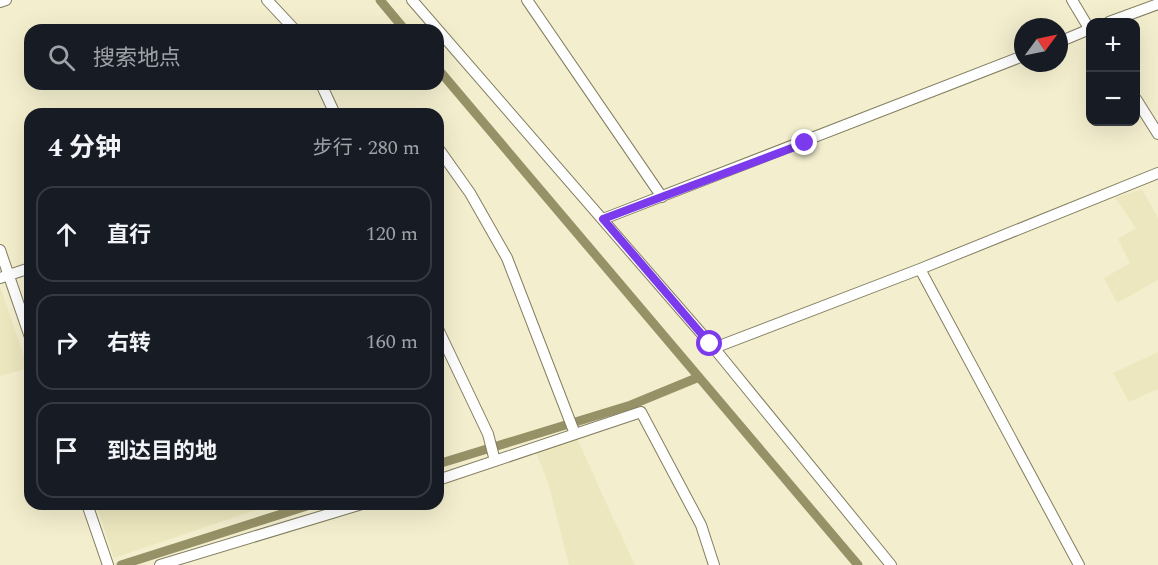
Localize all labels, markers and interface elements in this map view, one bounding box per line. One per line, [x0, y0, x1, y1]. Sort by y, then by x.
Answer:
north arrow [1014, 18, 1068, 72]
map controls [1086, 18, 1140, 126]
button: + [1086, 18, 1140, 72]
search box [24, 24, 444, 90]
icon: search [45, 41, 78, 74]
text: 搜索地点 [93, 42, 181, 75]
button: − [1086, 72, 1140, 126]
text: 4 分钟 [48, 128, 121, 168]
route end [791, 129, 817, 155]
text: 步行 · 280 m [313, 133, 420, 163]
icon: ahead [50, 218, 83, 251]
text: 直行 [107, 219, 151, 252]
text: 120 m [366, 219, 418, 249]
icon: right [50, 326, 83, 359]
text: 右转 [107, 327, 151, 360]
text: 160 m [366, 327, 418, 357]
route start [696, 330, 722, 356]
icon: arrive [50, 434, 83, 467]
text: 到达目的地 [107, 435, 217, 468]

